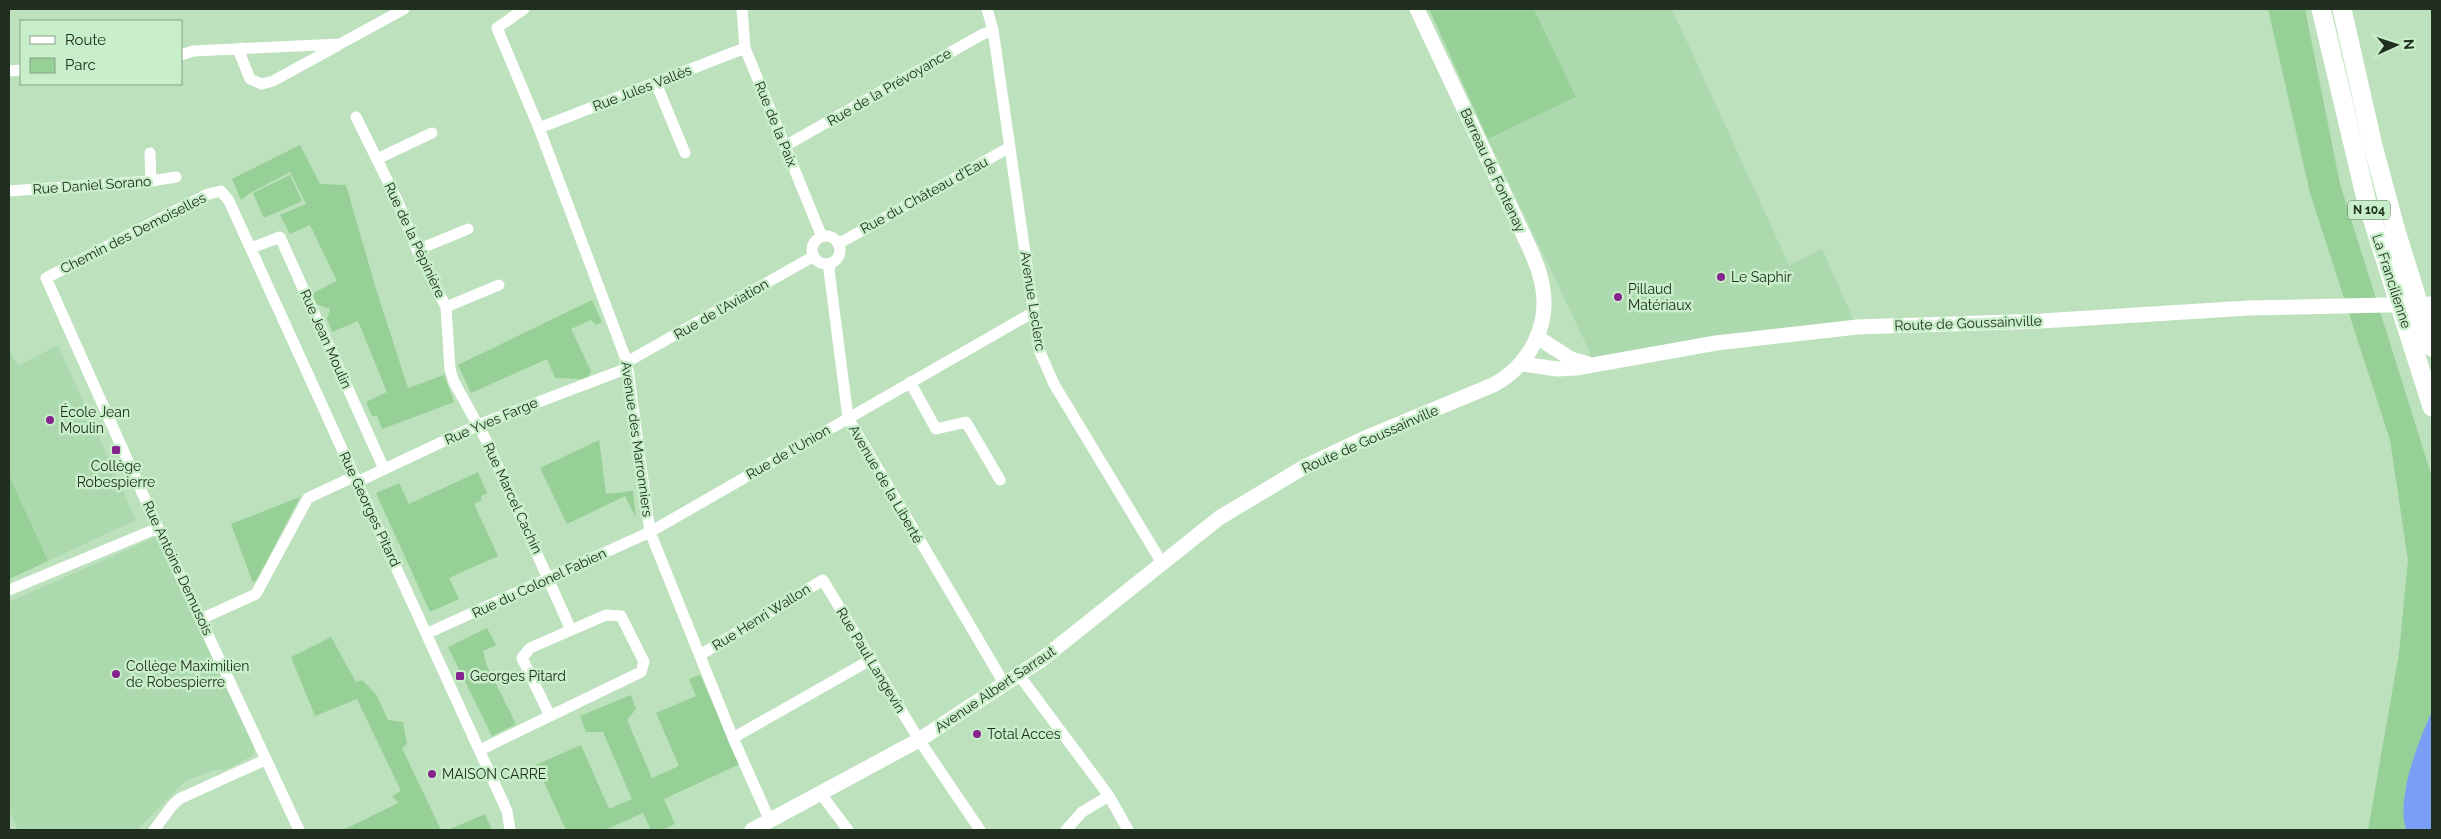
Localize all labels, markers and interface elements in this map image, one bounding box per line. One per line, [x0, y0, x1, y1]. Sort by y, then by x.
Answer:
legend [20, 20, 182, 85]
north arrow [2371, 20, 2421, 70]
text: Route [65, 31, 106, 49]
text: N [2401, 39, 2417, 50]
street label: Rue de la Prévoyance [824, 45, 954, 129]
text: Parc [65, 56, 96, 74]
street label: Rue Jules Vallès [590, 62, 694, 114]
street label: Rue de la Paix [752, 79, 800, 169]
street label: Barreau de Fontenay [1457, 105, 1529, 235]
street label: Rue du Château d'Eau [857, 153, 991, 237]
street label: Rue Daniel Sorano [32, 173, 152, 197]
street label: Rue de la Pépinière [381, 180, 449, 300]
street label: Chemin des Demoiselles [58, 189, 209, 277]
road number: N 104 [2348, 200, 2390, 220]
street label: La Francilienne [2369, 232, 2415, 330]
street label: Avenue Leclerc [1017, 250, 1049, 352]
place label: Le Saphir [1731, 269, 1792, 285]
marker: Le Saphir [1715, 271, 1727, 283]
street label: Rue de l'Aviation [671, 275, 771, 343]
place label: Pillaud Matériaux [1628, 281, 1692, 313]
street label: Rue Jean Moulin [297, 287, 355, 391]
marker: Pillaud Matériaux [1612, 291, 1624, 303]
street label: Route de Goussainville [1894, 312, 2042, 334]
street label: Avenue des Marronniers [618, 360, 656, 518]
street label: Rue Yves Farge [442, 394, 540, 448]
street label: Route de Goussainville [1299, 402, 1441, 476]
place label: École Jean Moulin [60, 403, 130, 436]
marker: École Jean Moulin [44, 414, 56, 426]
street label: Rue de l'Union [743, 422, 833, 482]
street label: Avenue de la Liberté [846, 422, 926, 546]
street label: Rue Marcel Cachin [480, 440, 546, 556]
marker: Collège Robespierre [110, 444, 122, 456]
street label: Rue Georges Pitard [336, 449, 404, 569]
place label: Collège Robespierre [77, 458, 155, 490]
street label: Rue Antoine Demusois [140, 498, 216, 638]
street label: Rue du Colonel Fabien [469, 545, 609, 621]
street label: Rue Henri Wallon [709, 580, 813, 654]
street label: Rue Paul Langevin [833, 604, 909, 716]
street label: Avenue Albert Sarraut [932, 642, 1059, 735]
place label: Collège Maximilien de Robespierre [126, 658, 249, 690]
marker: Collège Maximilien de Robespierre [110, 668, 122, 680]
place label: Georges Pitard [470, 668, 566, 684]
marker: Georges Pitard [454, 670, 466, 682]
place label: Total Acces [987, 726, 1061, 742]
marker: Total Acces [971, 728, 983, 740]
place label: MAISON CARRE [442, 766, 546, 782]
marker: MAISON CARRE [426, 768, 438, 780]

